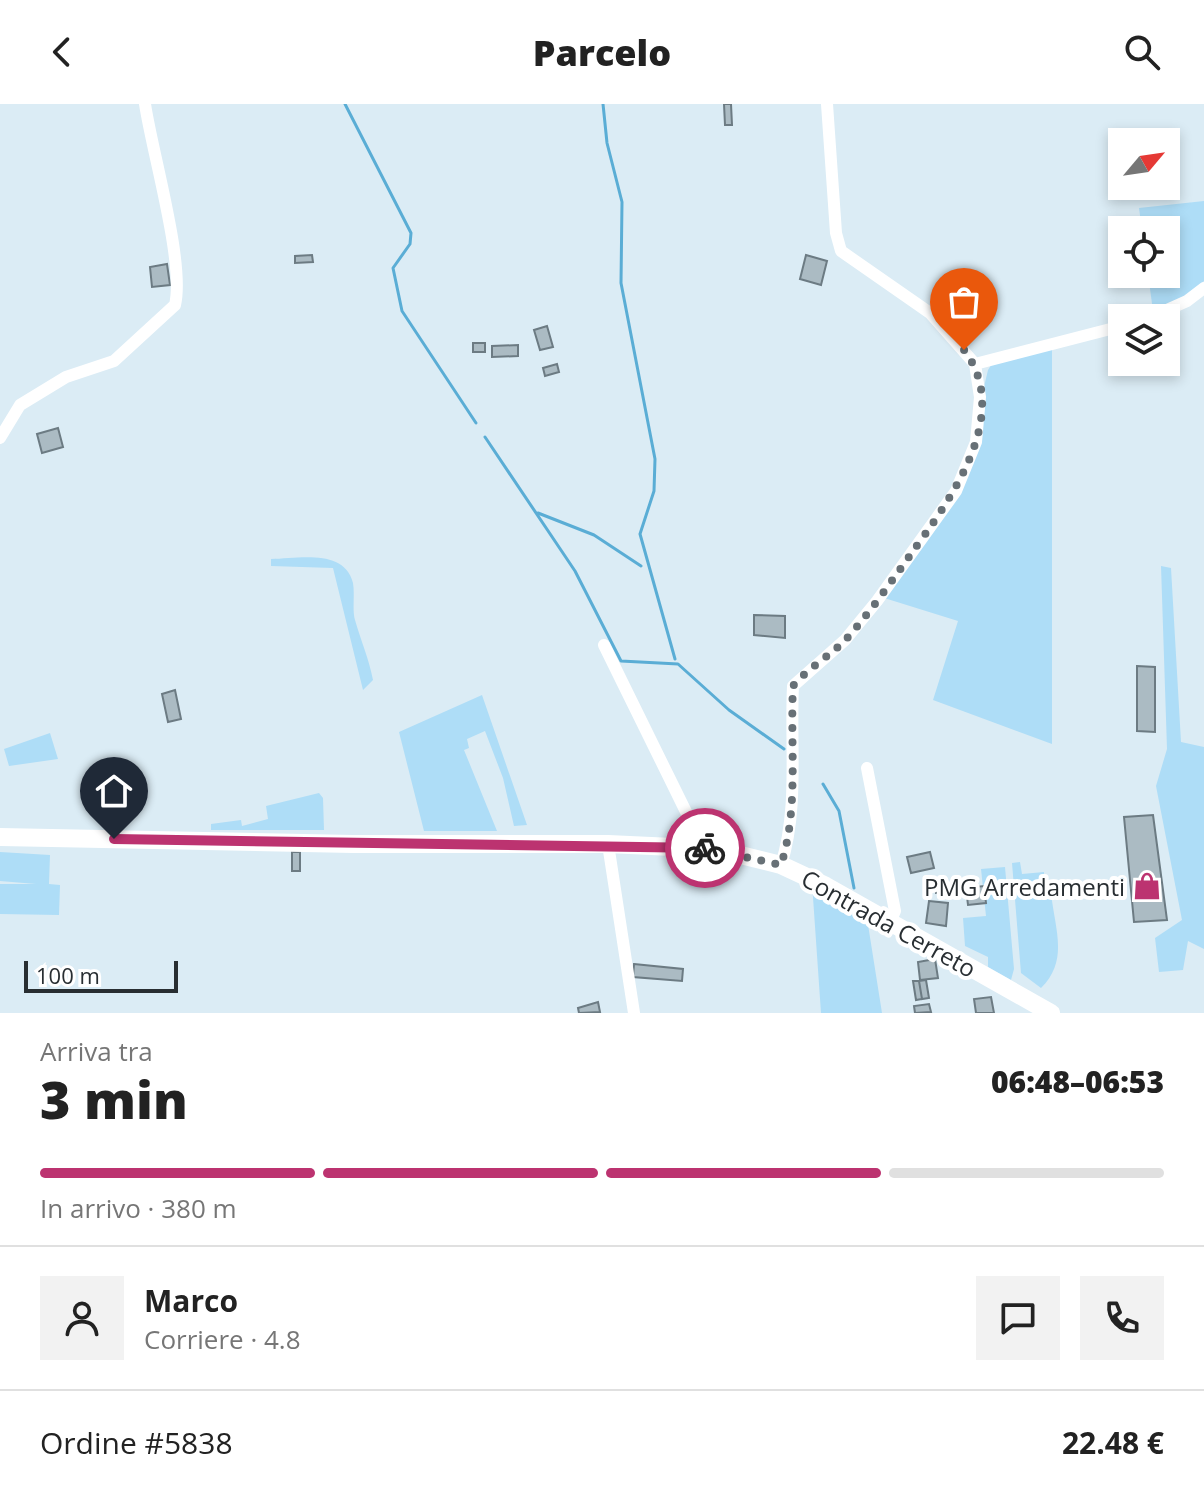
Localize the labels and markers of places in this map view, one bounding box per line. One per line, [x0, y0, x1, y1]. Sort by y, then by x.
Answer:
pin [930, 268, 998, 350]
pin [80, 757, 148, 839]
place label: PMG Arredamenti [924, 870, 1125, 903]
shop icon: PMG Arredamenti [1132, 871, 1162, 901]

